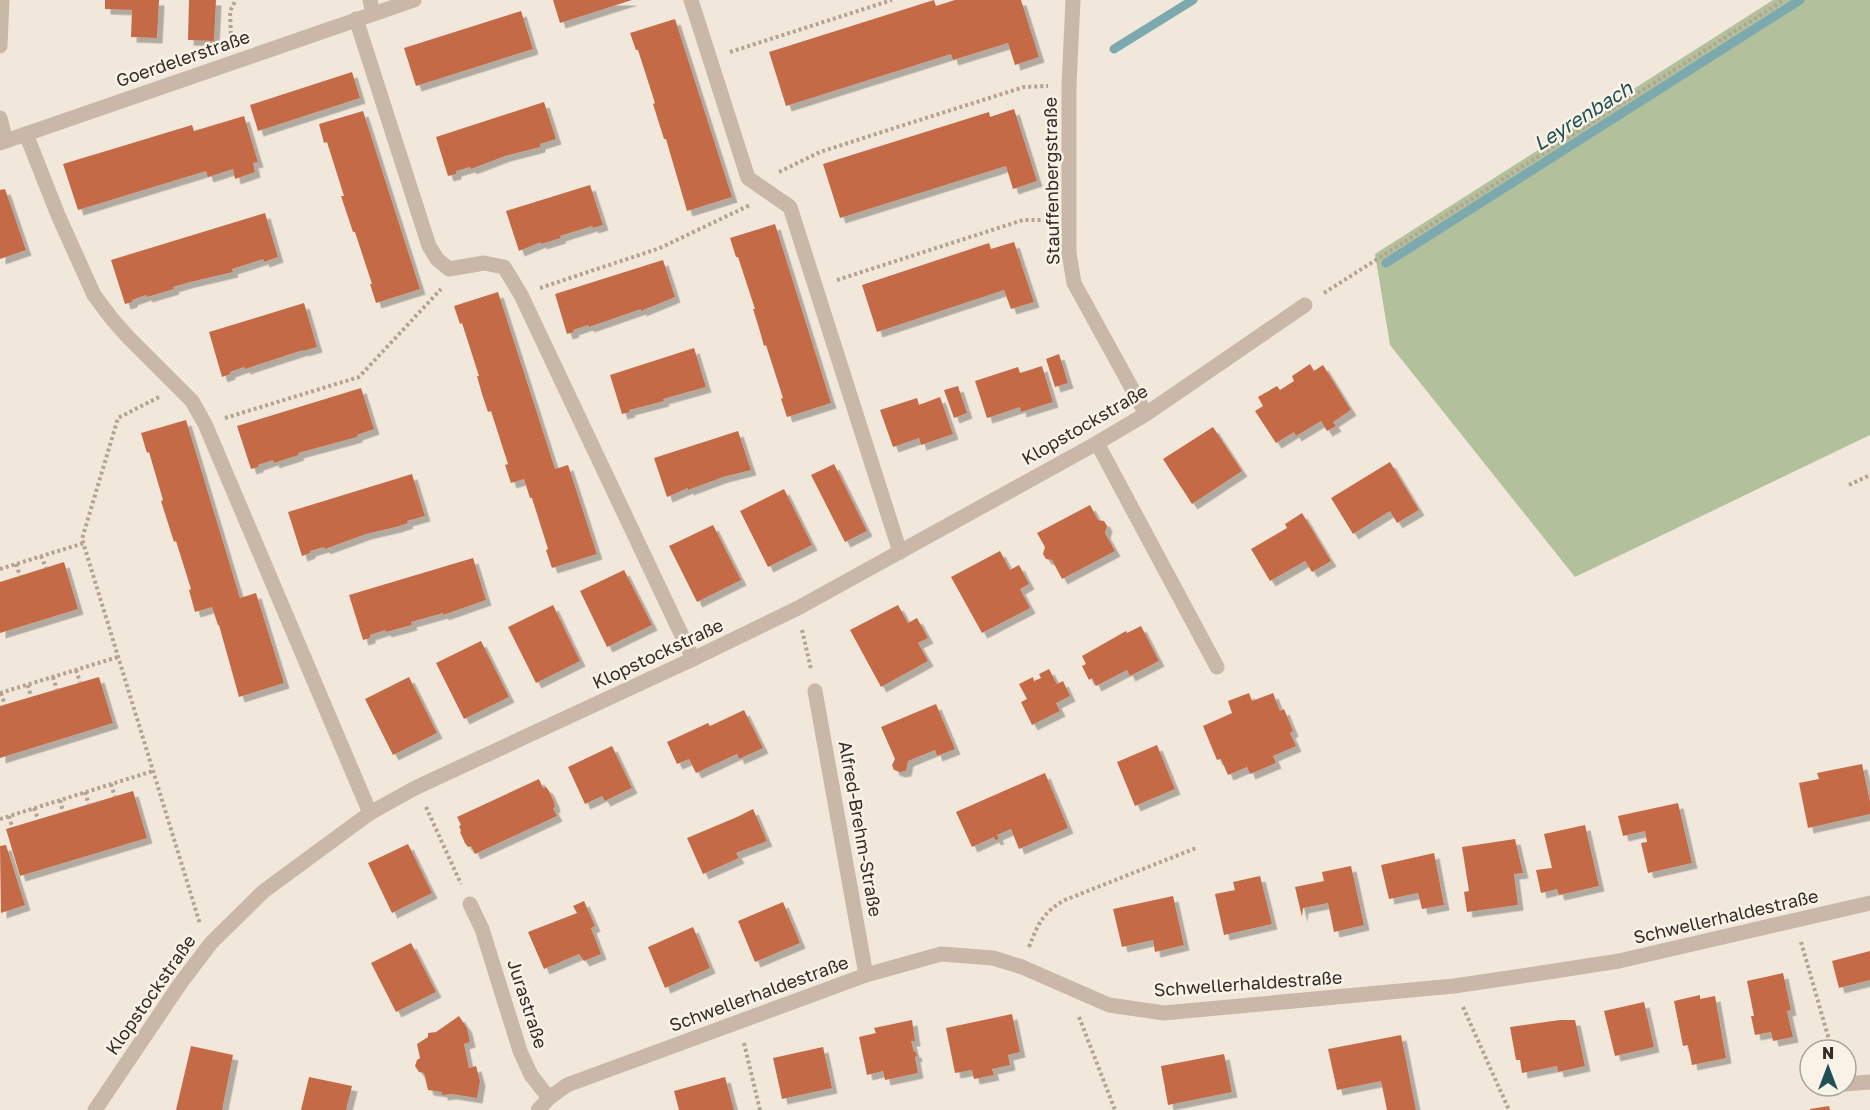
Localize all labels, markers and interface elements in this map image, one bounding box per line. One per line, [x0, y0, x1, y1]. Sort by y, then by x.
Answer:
street label: Goerdelerstraße [113, 25, 252, 91]
water label: Leyrenbach [1529, 75, 1637, 156]
street label: Stauffenbergstraße [1039, 97, 1063, 265]
street label: Klopstockstraße [1018, 379, 1151, 469]
street label: Klopstockstraße [589, 613, 727, 693]
street label: Alfred-Brehm-Straße [835, 739, 887, 919]
street label: Schwellerhaldestraße [1631, 884, 1820, 948]
street label: Klopstockstraße [100, 930, 200, 1059]
street label: Schwellerhaldestraße [666, 950, 851, 1036]
street label: Jurastraße [503, 956, 553, 1051]
street label: Schwellerhaldestraße [1153, 965, 1343, 1001]
north arrow [1798, 1038, 1858, 1098]
text: N [1822, 1043, 1834, 1063]

